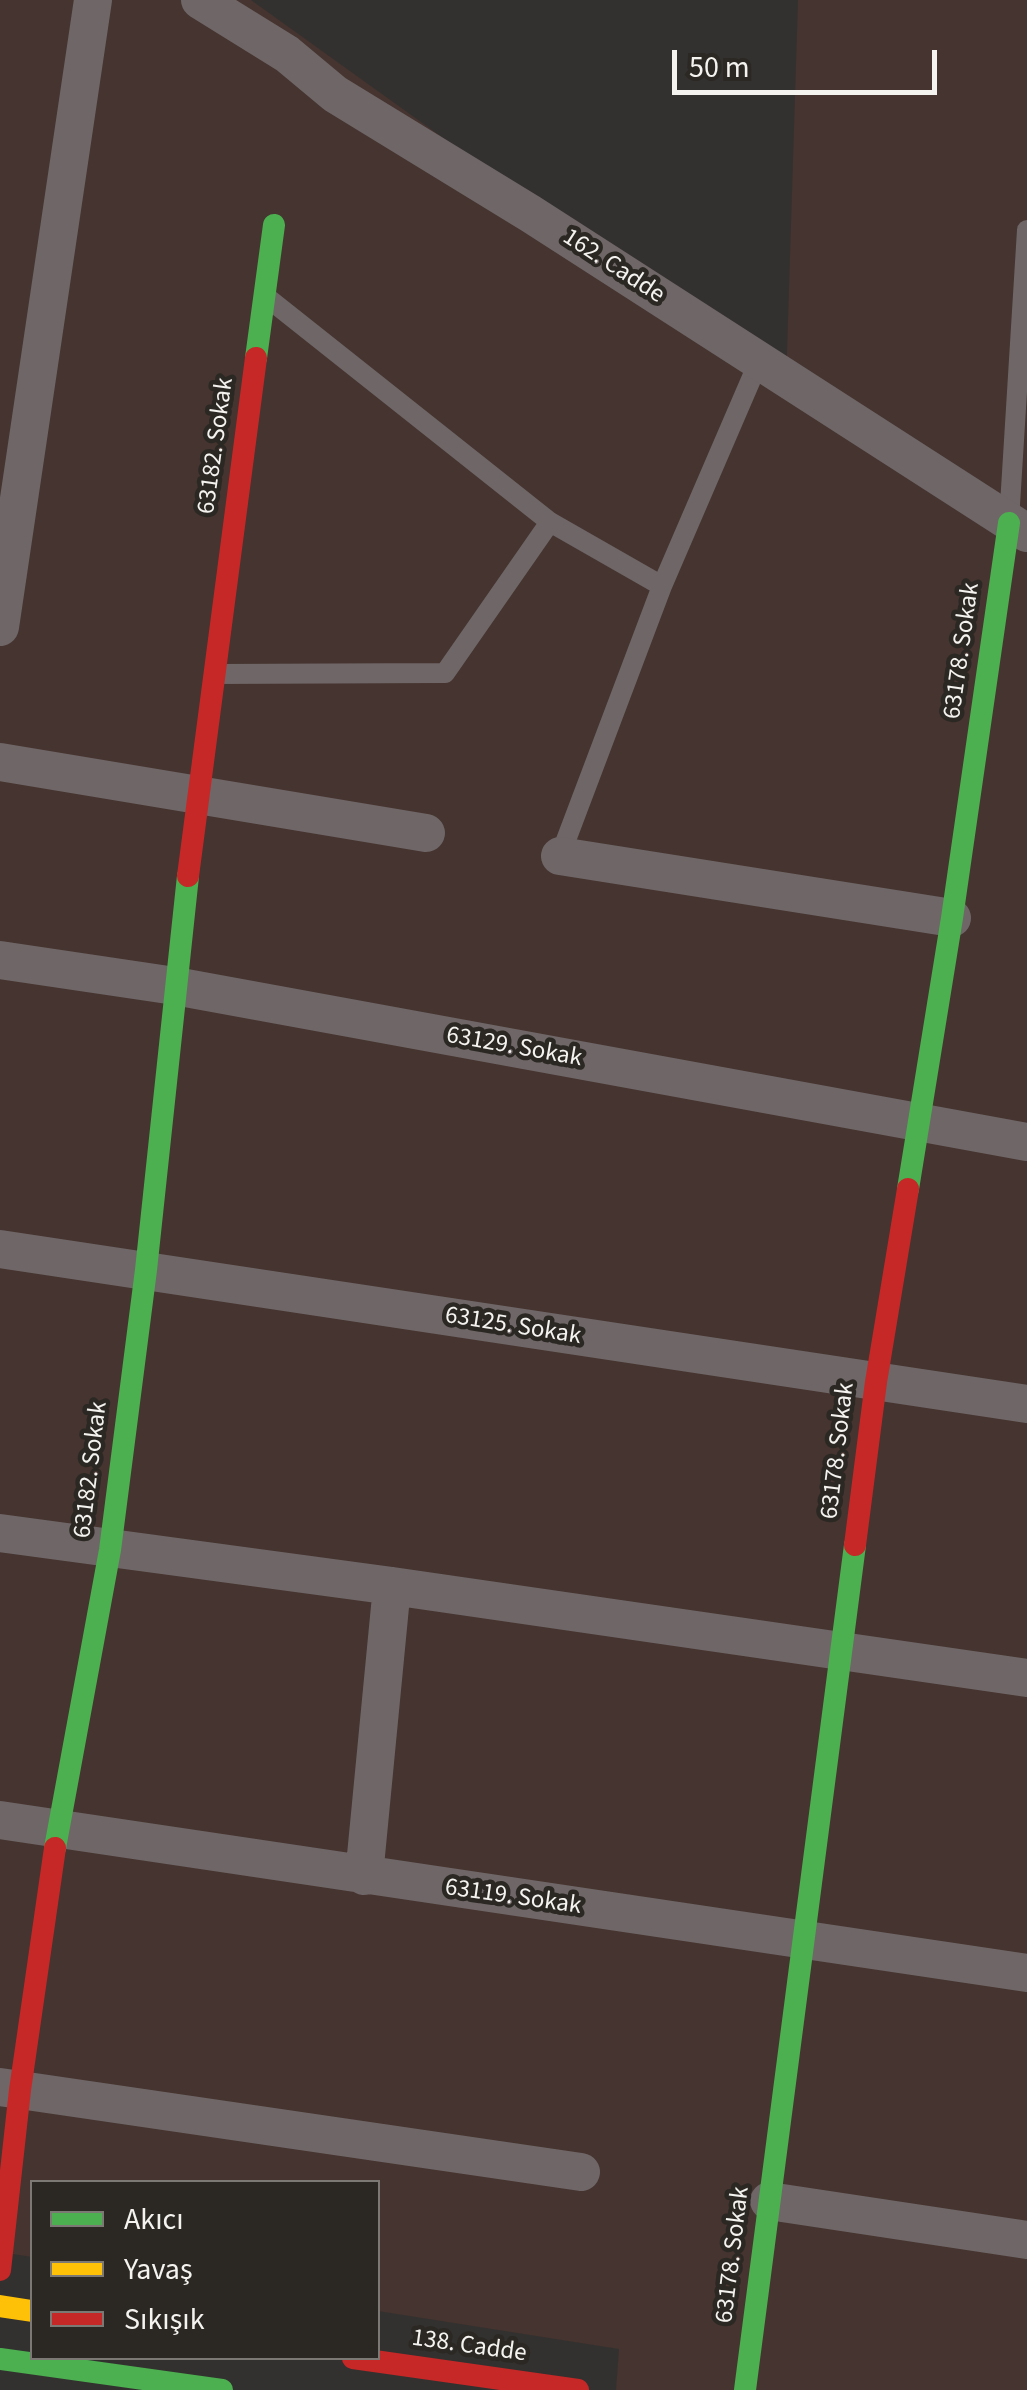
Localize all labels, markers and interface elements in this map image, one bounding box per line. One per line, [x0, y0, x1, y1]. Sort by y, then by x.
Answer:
scale bar [677, 30, 942, 92]
text: 50 m [689, 46, 750, 89]
street label: 162. Cadde [556, 223, 670, 311]
street label: 63182. Sokak [193, 376, 241, 516]
street label: 63178. Sokak [939, 581, 987, 721]
street label: 63129. Sokak [444, 1021, 584, 1075]
street label: 63125. Sokak [443, 1301, 583, 1353]
street label: 63178. Sokak [816, 1381, 862, 1521]
street label: 63182. Sokak [69, 1400, 115, 1540]
street label: 63119. Sokak [443, 1874, 583, 1922]
legend [30, 2180, 380, 2360]
street label: 63178. Sokak [711, 2185, 757, 2325]
text: Akıcı [124, 2198, 184, 2241]
text: Yavaş [124, 2248, 192, 2291]
text: Sıkışık [124, 2298, 205, 2341]
street label: 138. Cadde [410, 2324, 528, 2370]

